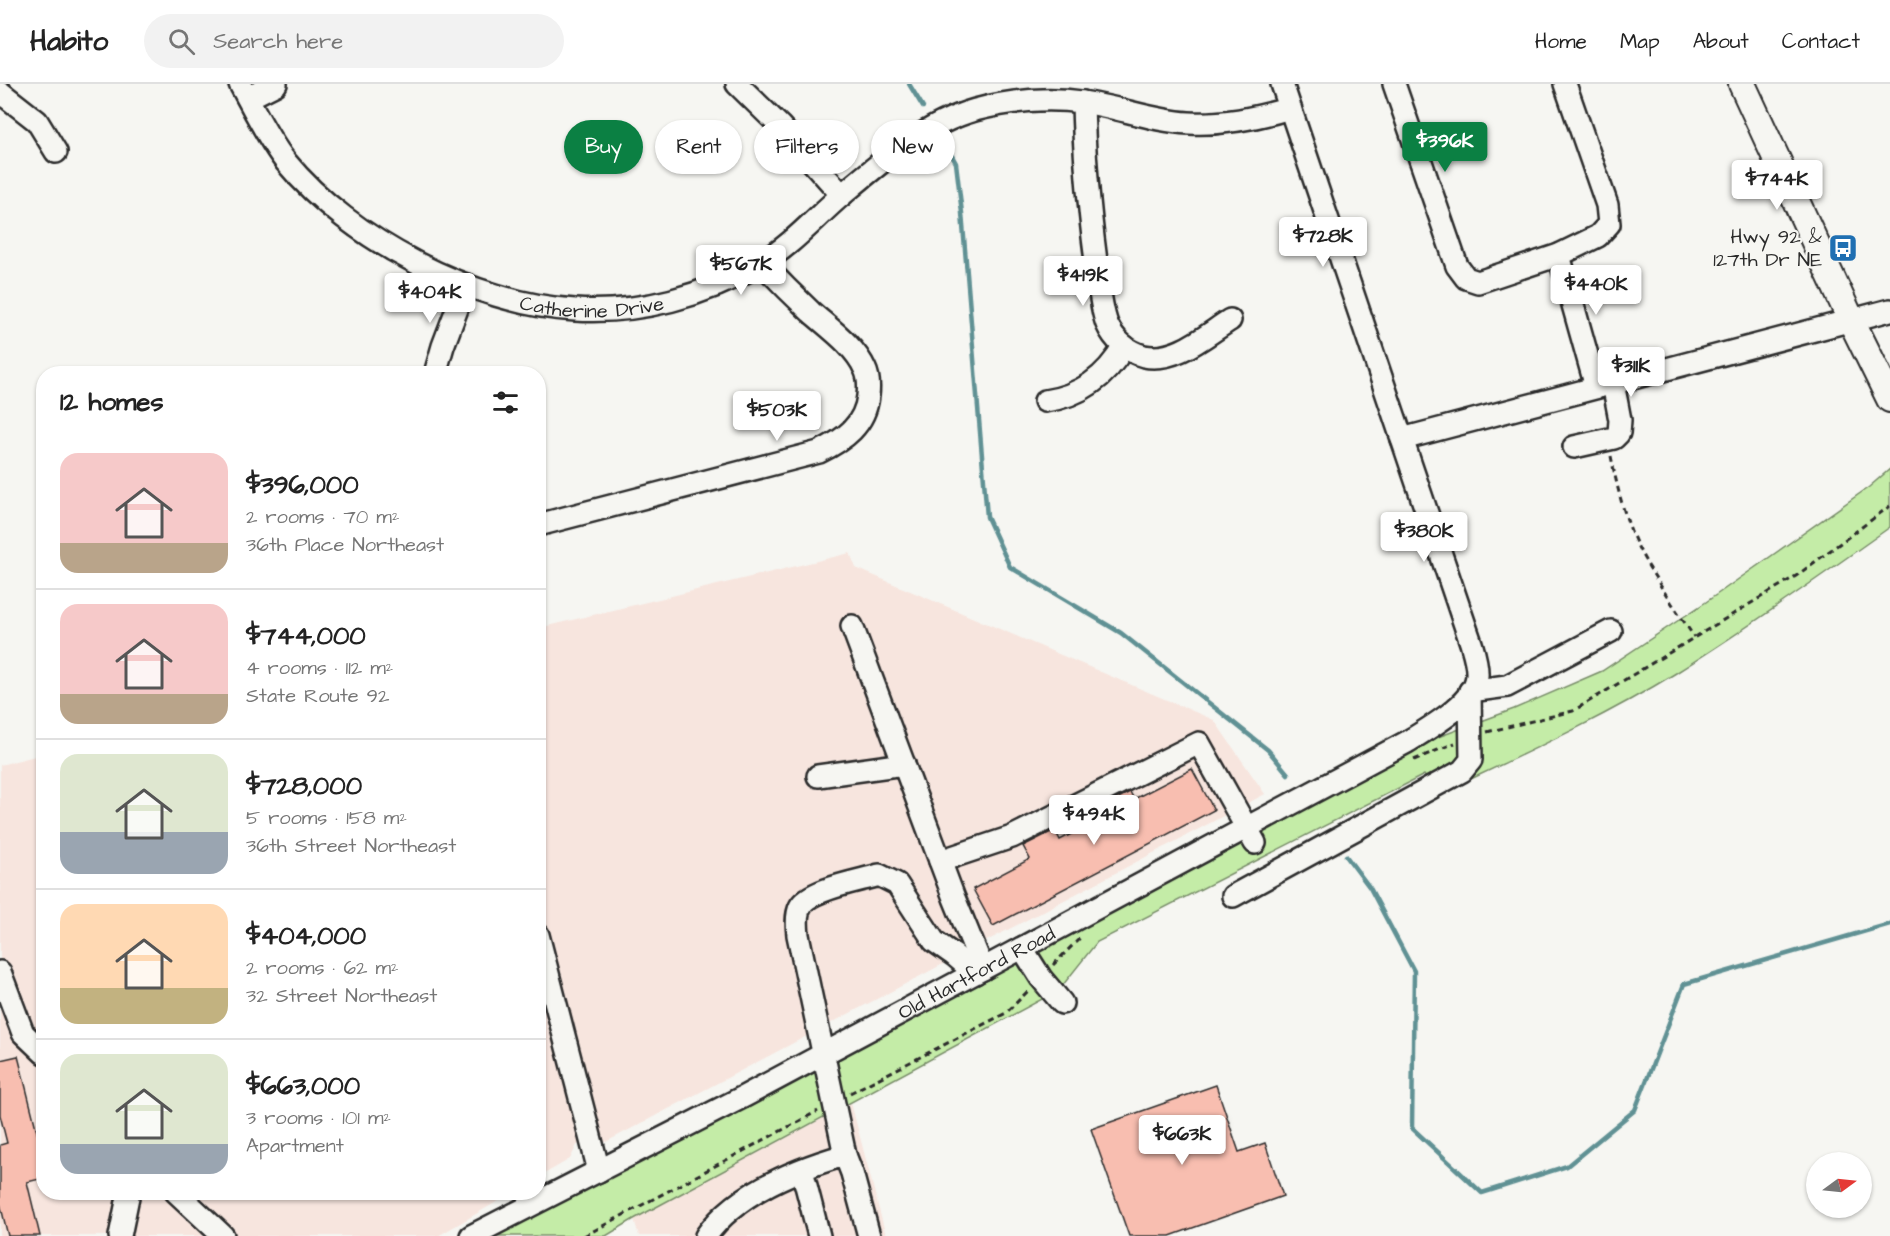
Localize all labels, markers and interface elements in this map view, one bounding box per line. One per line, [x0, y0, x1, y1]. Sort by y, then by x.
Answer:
search box [144, 14, 564, 68]
text: Habito [30, 22, 108, 61]
icon: search [165, 25, 198, 58]
text: Search here [213, 26, 343, 57]
text: Home [1535, 27, 1587, 56]
text: Map [1620, 27, 1660, 56]
text: About [1693, 27, 1749, 56]
text: Contact [1782, 27, 1860, 56]
chip: Buy [564, 120, 643, 174]
chip: Rent [655, 120, 742, 174]
chip: Filters [754, 120, 859, 174]
chip: New [871, 120, 955, 174]
pin: $396K [1403, 122, 1487, 173]
text: $396K [1416, 127, 1474, 155]
pin: $744K [1735, 160, 1819, 211]
text: $744K [1746, 165, 1808, 193]
pin: $728K [1281, 217, 1365, 268]
text: $728K [1293, 222, 1353, 250]
place label: Hwy 92 & 127th Dr NE [1713, 223, 1823, 274]
bus stop icon: Hwy 92 & 127th Dr NE [1827, 232, 1859, 264]
pin: $567K [699, 245, 783, 296]
text: $567K [710, 250, 772, 278]
pin: $419K [1041, 256, 1125, 307]
text: $419K [1058, 261, 1108, 289]
pin: $440K [1554, 265, 1638, 316]
text: $440K [1564, 270, 1628, 298]
pin: $404K [388, 273, 472, 324]
text: $404K [398, 278, 462, 306]
street label: Catherine Drive [517, 289, 667, 326]
pin: $311K [1589, 347, 1673, 398]
text: $311K [1612, 352, 1650, 380]
text: 12 homes [60, 384, 163, 420]
icon: filters [489, 386, 522, 419]
pin: $503K [735, 391, 819, 442]
text: $503K [747, 396, 807, 424]
text: $396,000 [246, 467, 359, 503]
icon: home [108, 477, 180, 549]
text: 2 rooms · 70 m² [246, 503, 399, 531]
pin: $380K [1382, 512, 1466, 563]
text: $380K [1394, 517, 1454, 545]
text: 36th Place Northeast [246, 531, 444, 559]
text: $744,000 [246, 618, 366, 654]
icon: home [108, 628, 180, 700]
text: 4 rooms · 112 m² [246, 654, 393, 682]
text: State Route 92 [246, 682, 389, 710]
text: $728,000 [246, 768, 362, 804]
icon: home [108, 778, 180, 850]
pin: $494K [1052, 795, 1136, 846]
text: $494K [1063, 800, 1125, 828]
text: 5 rooms · 158 m² [246, 804, 407, 832]
text: 36th Street Northeast [246, 832, 456, 860]
text: $404,000 [246, 918, 366, 954]
street label: Old Hartford Road [893, 920, 1060, 1027]
icon: home [108, 928, 180, 1000]
text: 2 rooms · 62 m² [246, 954, 398, 982]
text: 32 Street Northeast [246, 982, 437, 1010]
text: $663,000 [246, 1068, 360, 1104]
icon: home [108, 1078, 180, 1150]
text: 3 rooms · 101 m² [246, 1104, 391, 1132]
pin: $663K [1140, 1115, 1224, 1166]
text: $663K [1153, 1120, 1211, 1148]
text: Apartment [246, 1132, 344, 1160]
north arrow [1806, 1152, 1872, 1218]
map controls [1806, 1152, 1872, 1218]

